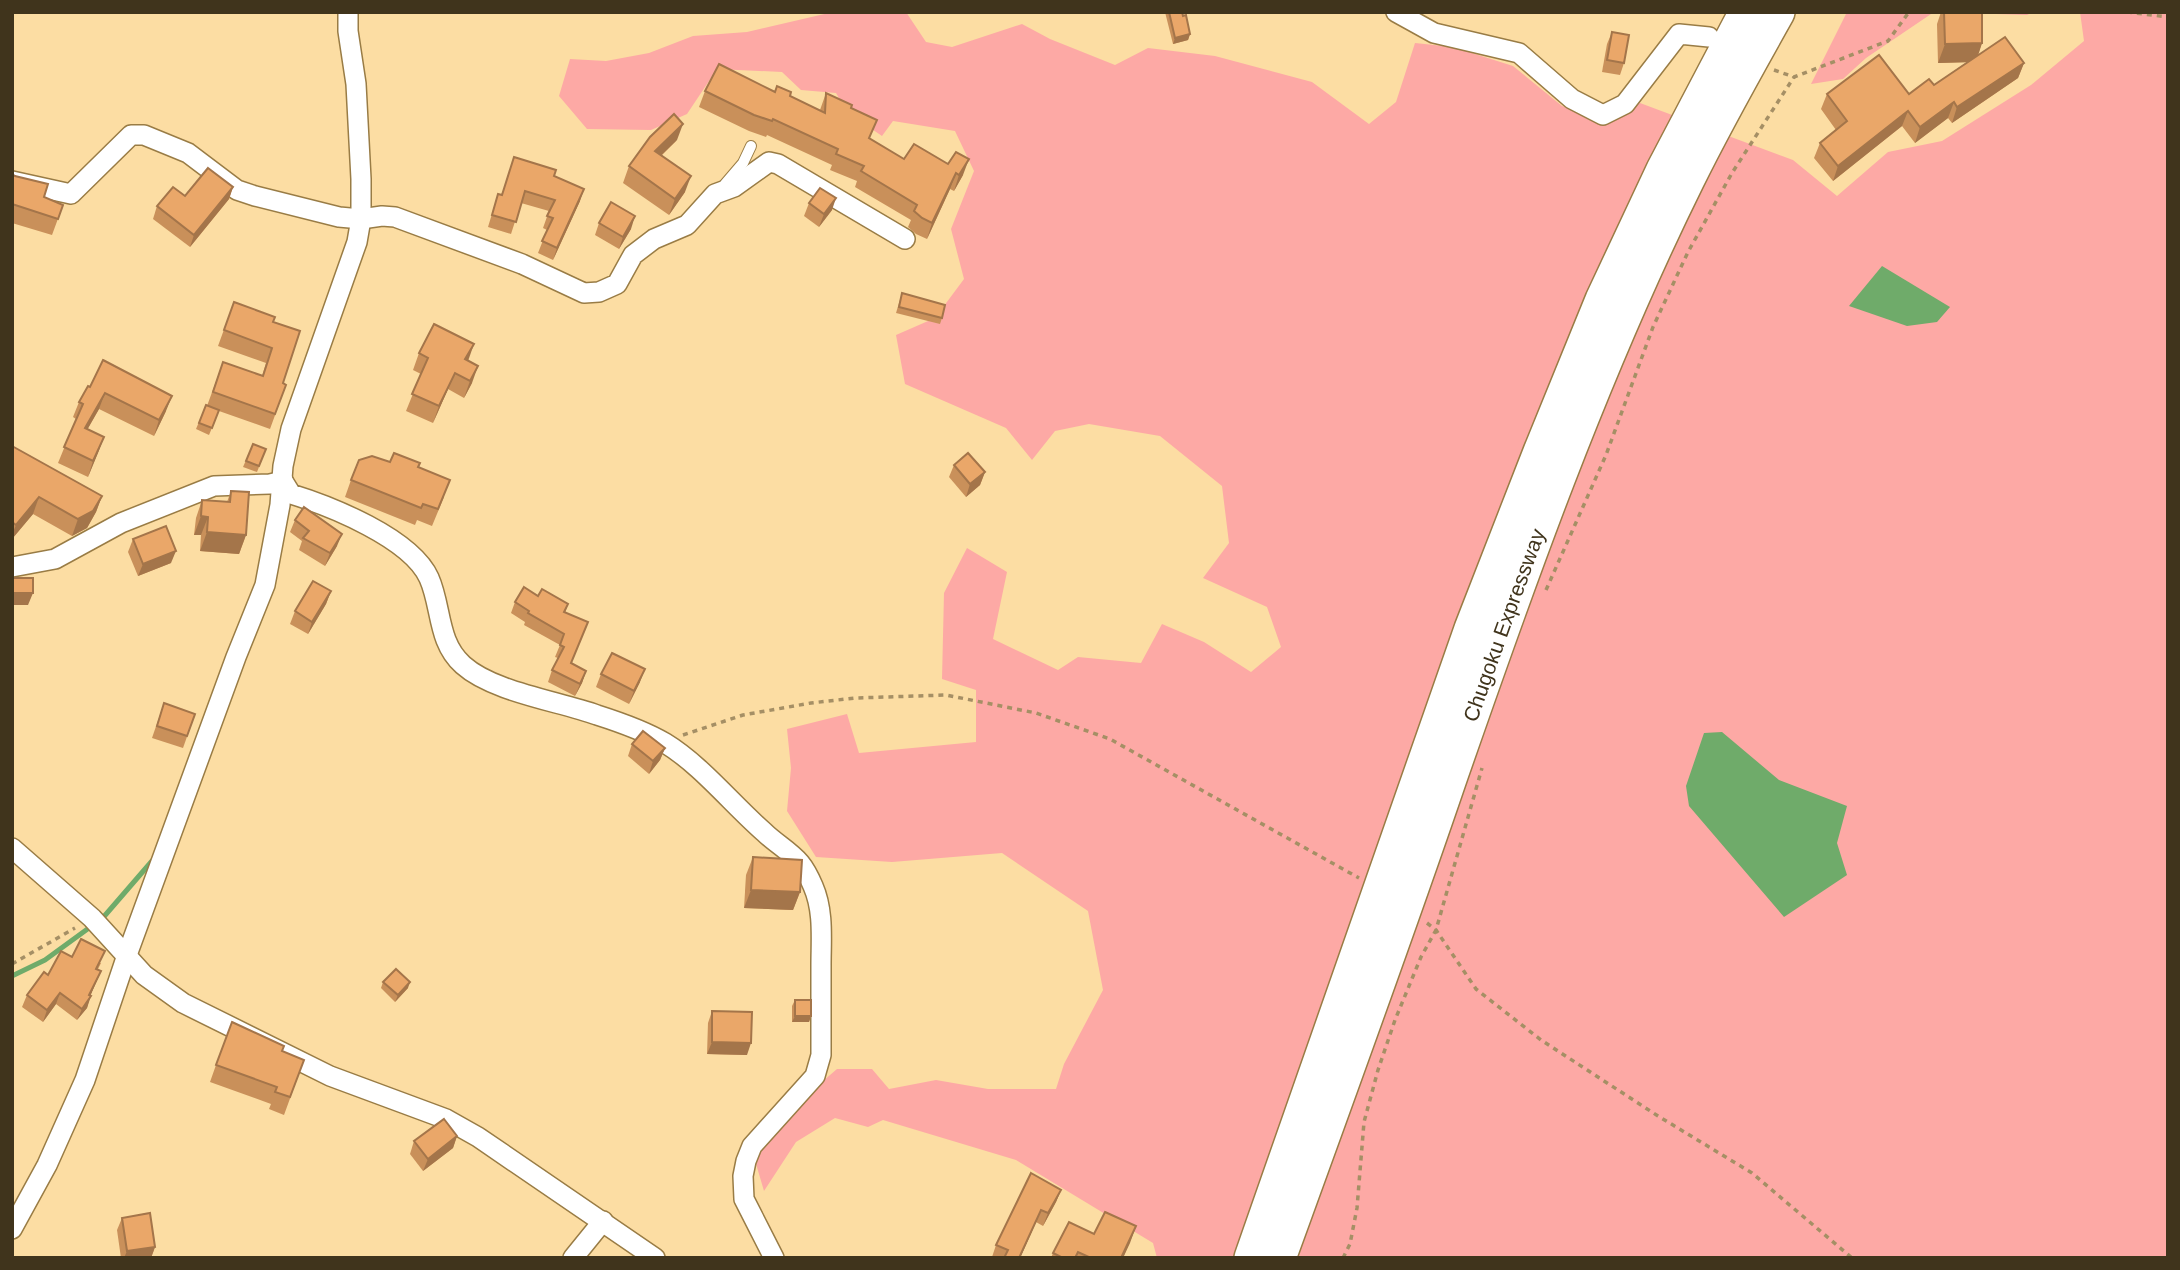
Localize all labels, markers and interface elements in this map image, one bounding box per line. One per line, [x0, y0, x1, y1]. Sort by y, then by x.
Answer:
street label: Chugoku Expressway [1458, 525, 1549, 725]

